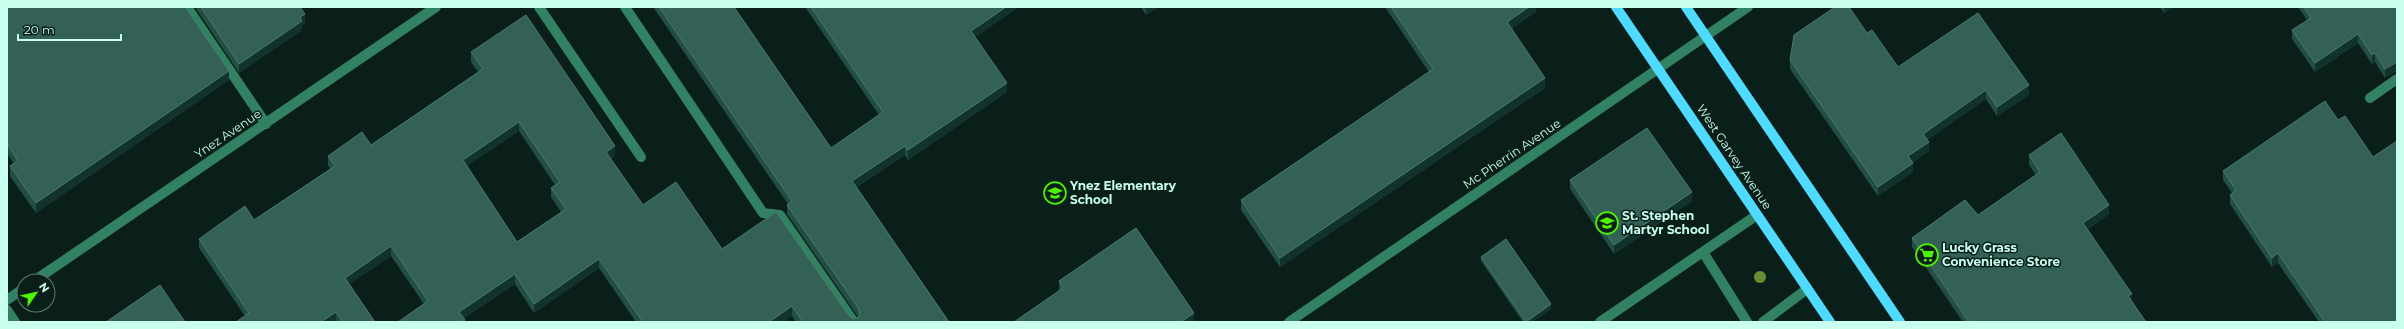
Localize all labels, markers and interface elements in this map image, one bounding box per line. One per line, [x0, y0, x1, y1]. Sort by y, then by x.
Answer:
scale bar [18, 16, 121, 42]
text: 20 m [24, 22, 55, 37]
street label: West Garvey Avenue [1694, 101, 1775, 212]
street label: Ynez Avenue [192, 106, 264, 161]
street label: Mc Pherrin Avenue [1460, 115, 1563, 192]
place label: Ynez Elementary School [1069, 178, 1177, 207]
school or university icon: Ynez Elementary School [1042, 180, 1068, 206]
place label: St. Stephen Martyr School [1622, 208, 1709, 237]
school or university icon: St. Stephen Martyr School [1594, 210, 1620, 236]
place label: Lucky Grass Convenience Store [1942, 240, 2060, 269]
supermarket icon: Lucky Grass Convenience Store [1914, 242, 1940, 268]
north arrow [16, 273, 56, 313]
text: N [36, 280, 53, 295]

